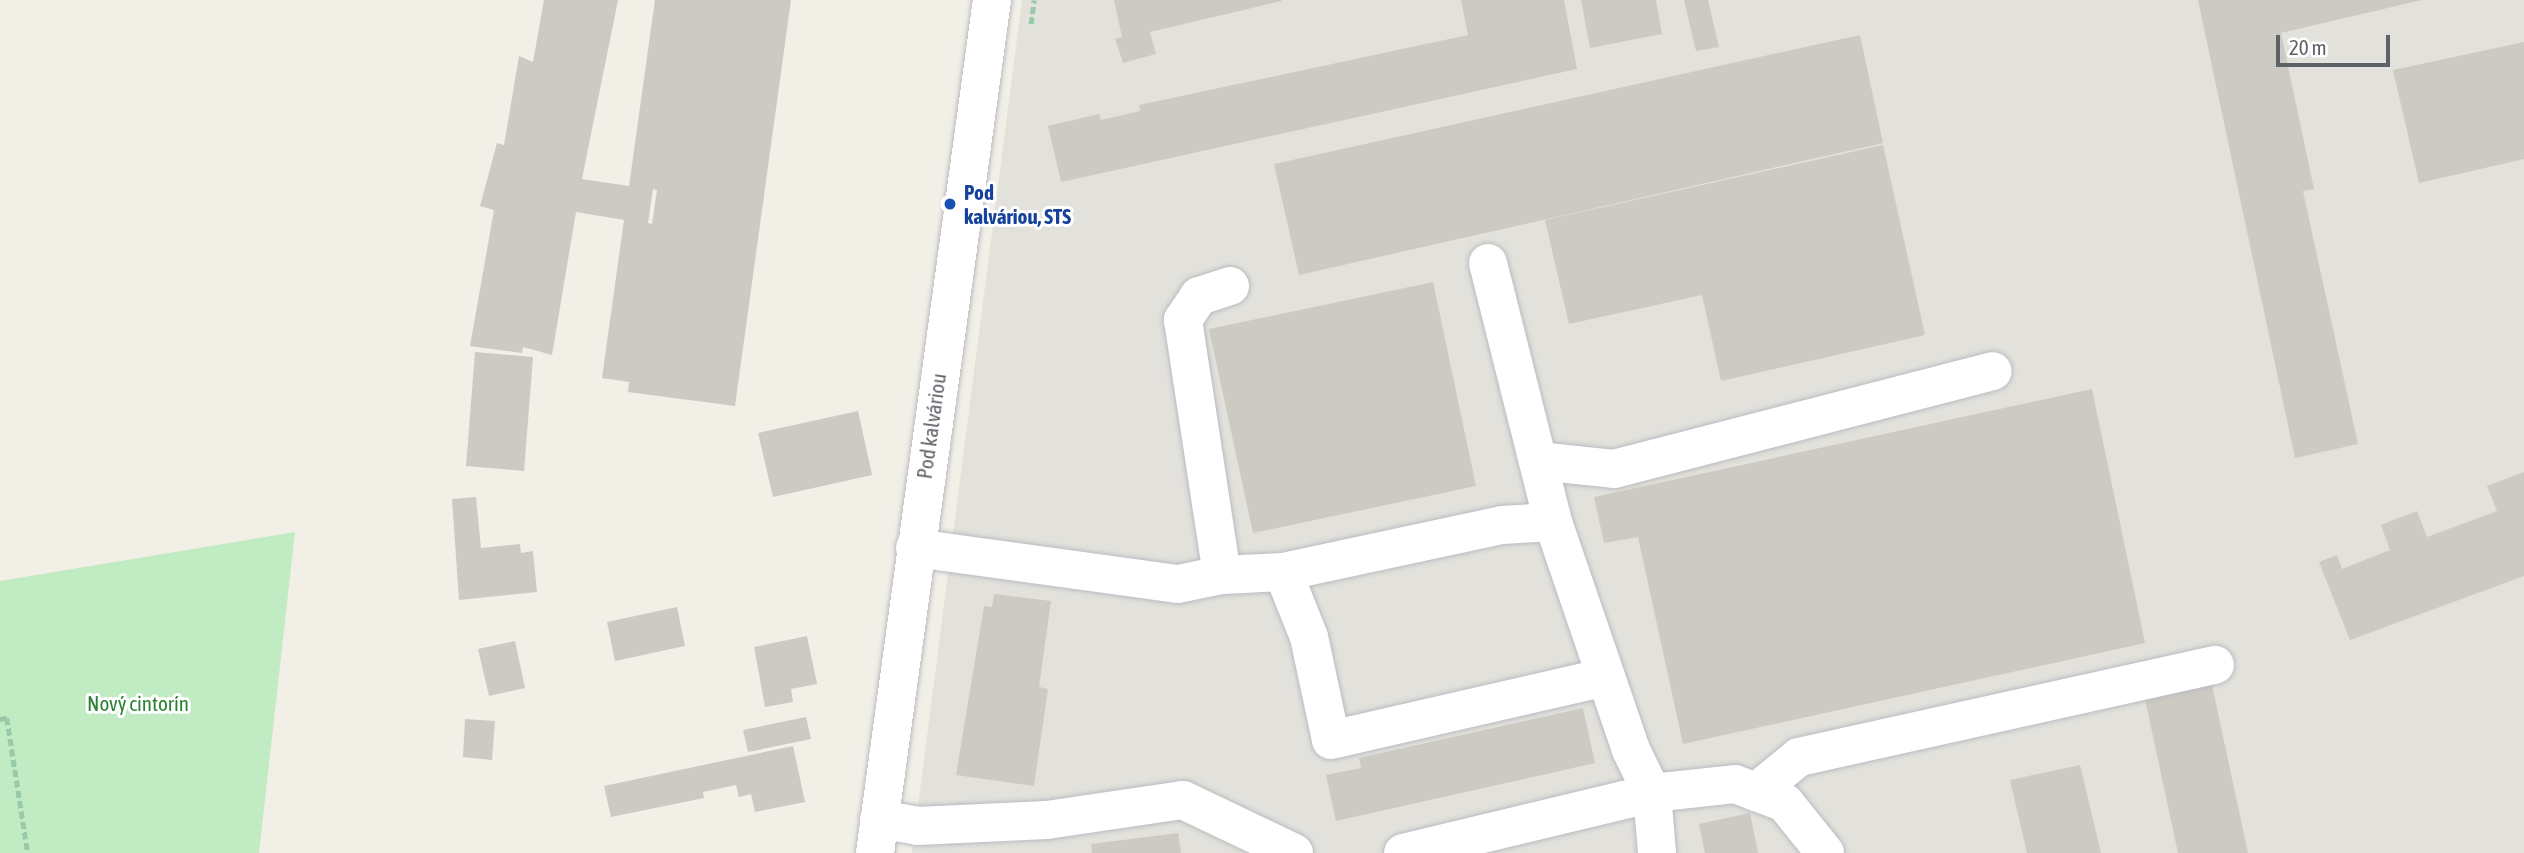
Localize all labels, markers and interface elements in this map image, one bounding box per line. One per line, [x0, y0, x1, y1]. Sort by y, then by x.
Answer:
scale bar [2279, 21, 2393, 65]
text: 20 m [2289, 35, 2327, 59]
place label: Pod kalváriou, STS [964, 179, 1071, 229]
marker: Pod kalváriou, STS [942, 196, 958, 212]
street label: Pod kalváriou [911, 372, 951, 480]
park label: Nový cintorín [87, 690, 189, 716]

